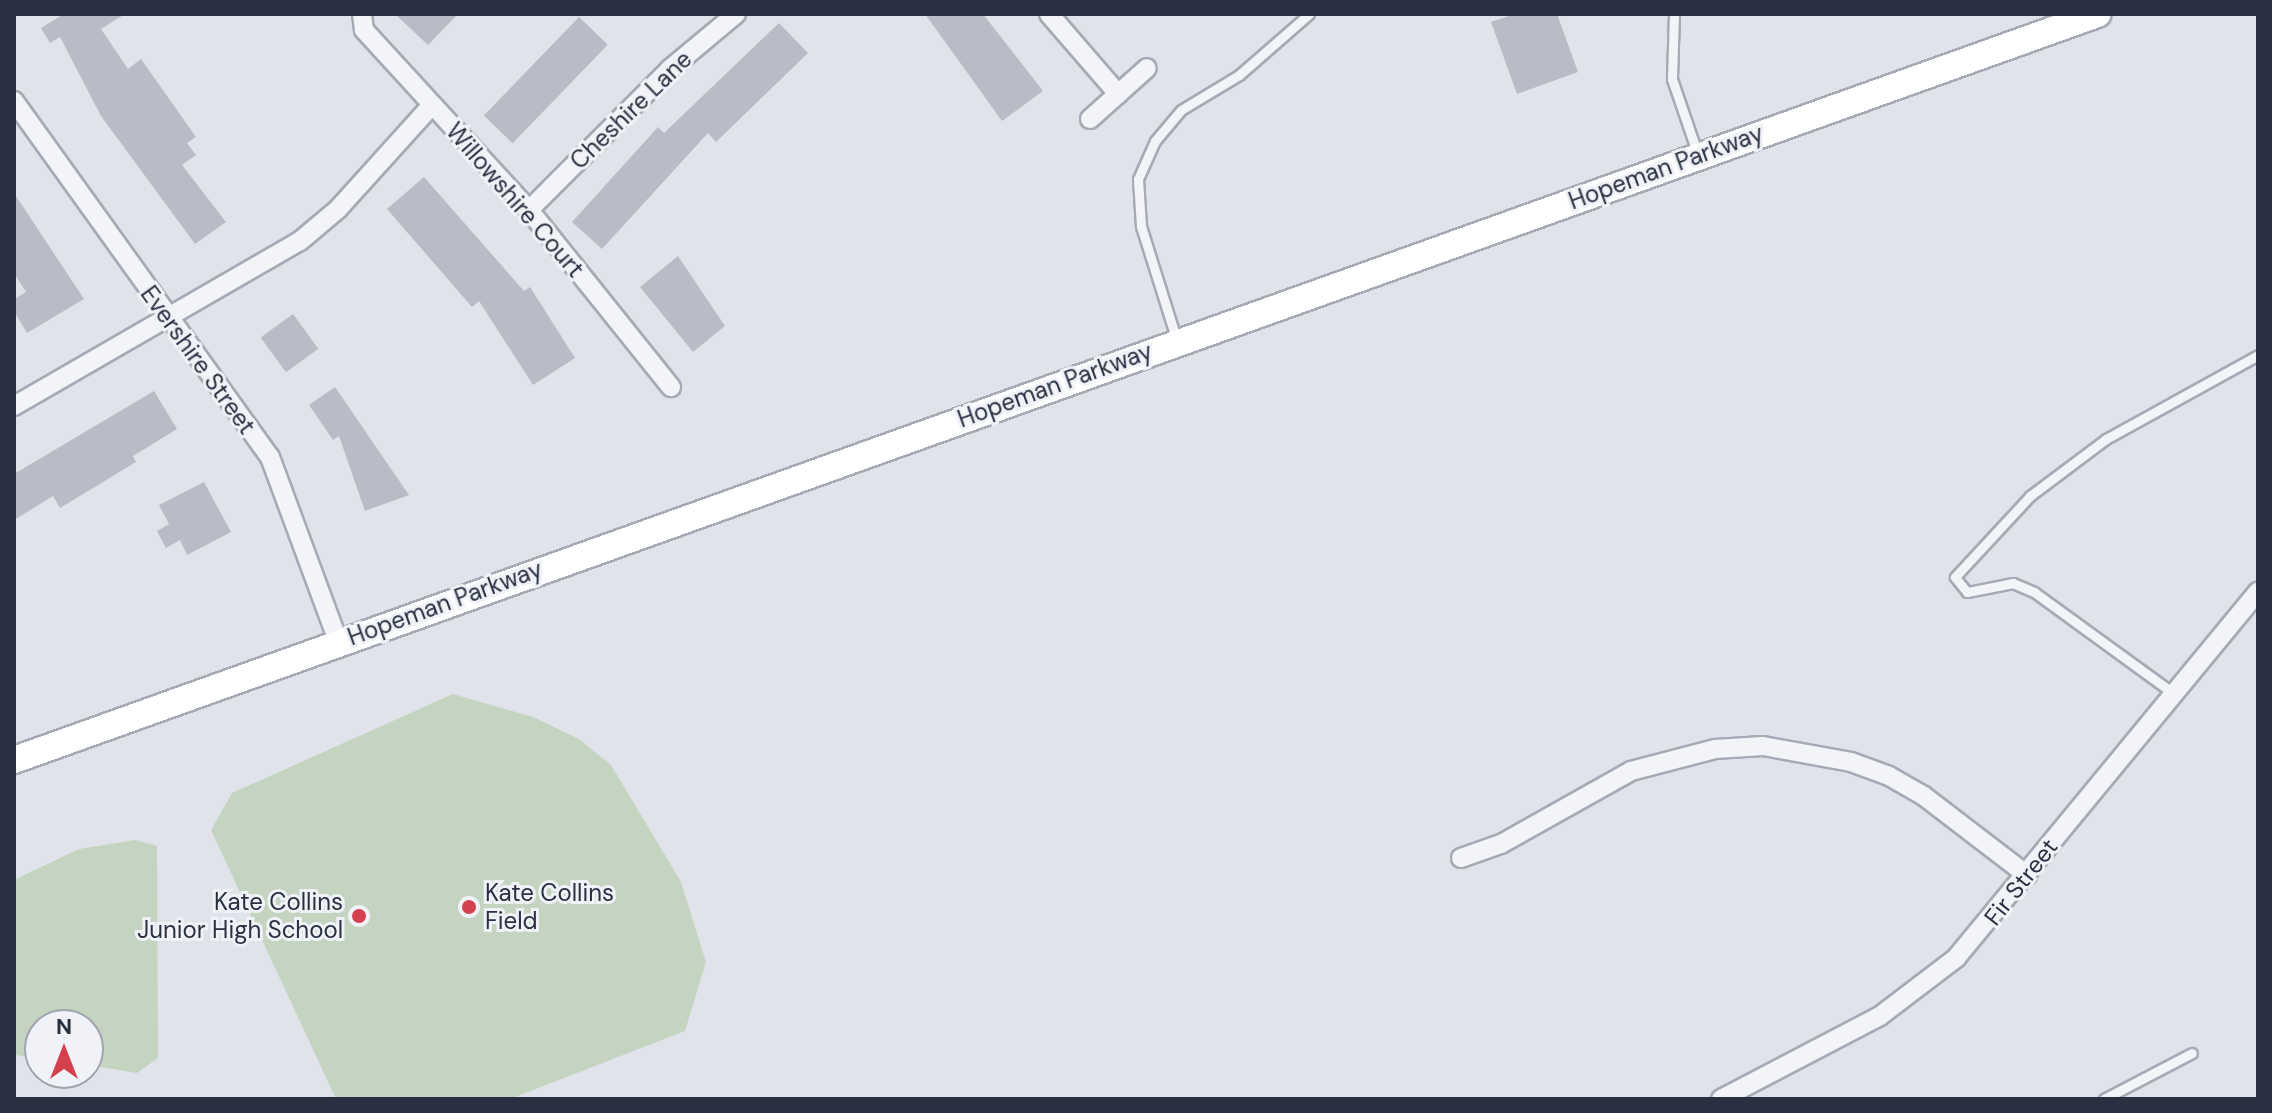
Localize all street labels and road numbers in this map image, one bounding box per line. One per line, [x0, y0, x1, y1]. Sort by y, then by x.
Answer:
street label: Cheshire Lane [564, 45, 698, 175]
street label: Willowshire Court [440, 117, 590, 283]
street label: Hopeman Parkway [1565, 118, 1767, 216]
street label: Evershire Street [135, 280, 261, 440]
street label: Hopeman Parkway [954, 336, 1156, 434]
street label: Hopeman Parkway [344, 554, 546, 652]
street label: Fir Street [1978, 833, 2064, 931]

